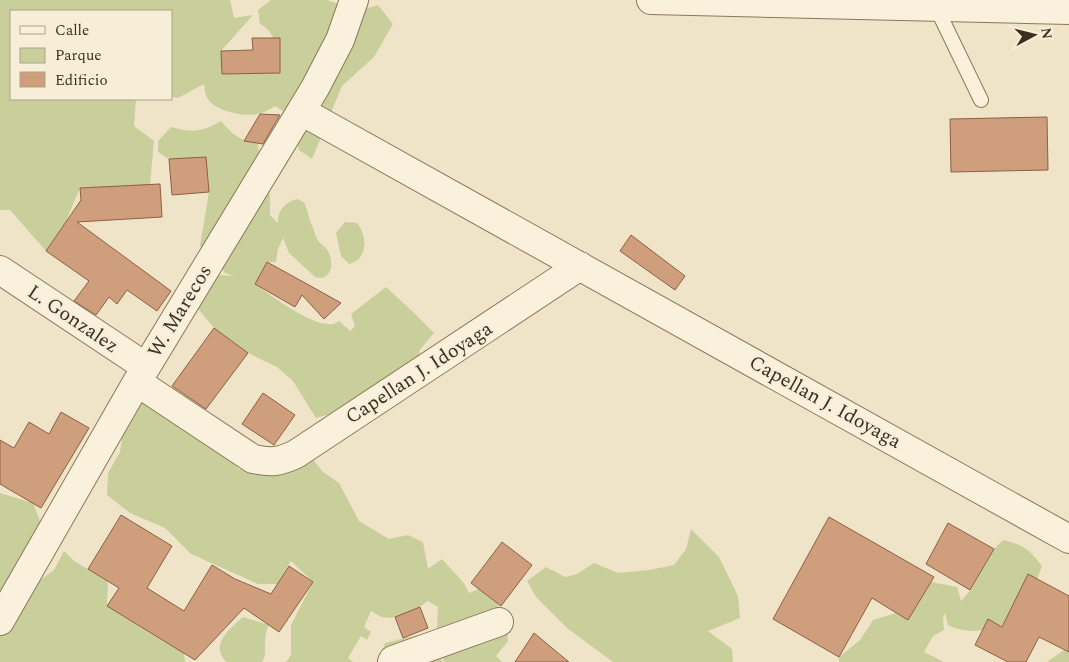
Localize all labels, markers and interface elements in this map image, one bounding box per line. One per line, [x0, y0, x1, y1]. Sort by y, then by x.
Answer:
legend [10, 10, 172, 100]
north arrow [1009, 10, 1059, 60]
text: Calle [55, 19, 89, 42]
text: N [1035, 27, 1058, 40]
text: Parque [55, 44, 102, 67]
text: Edificio [55, 69, 108, 92]
street label: W. Marecos [140, 259, 220, 363]
street label: L. Gonzalez [21, 277, 125, 361]
street label: Capellan J. Idoyaga [339, 314, 499, 432]
street label: Capellan J. Idoyaga [743, 348, 907, 456]

